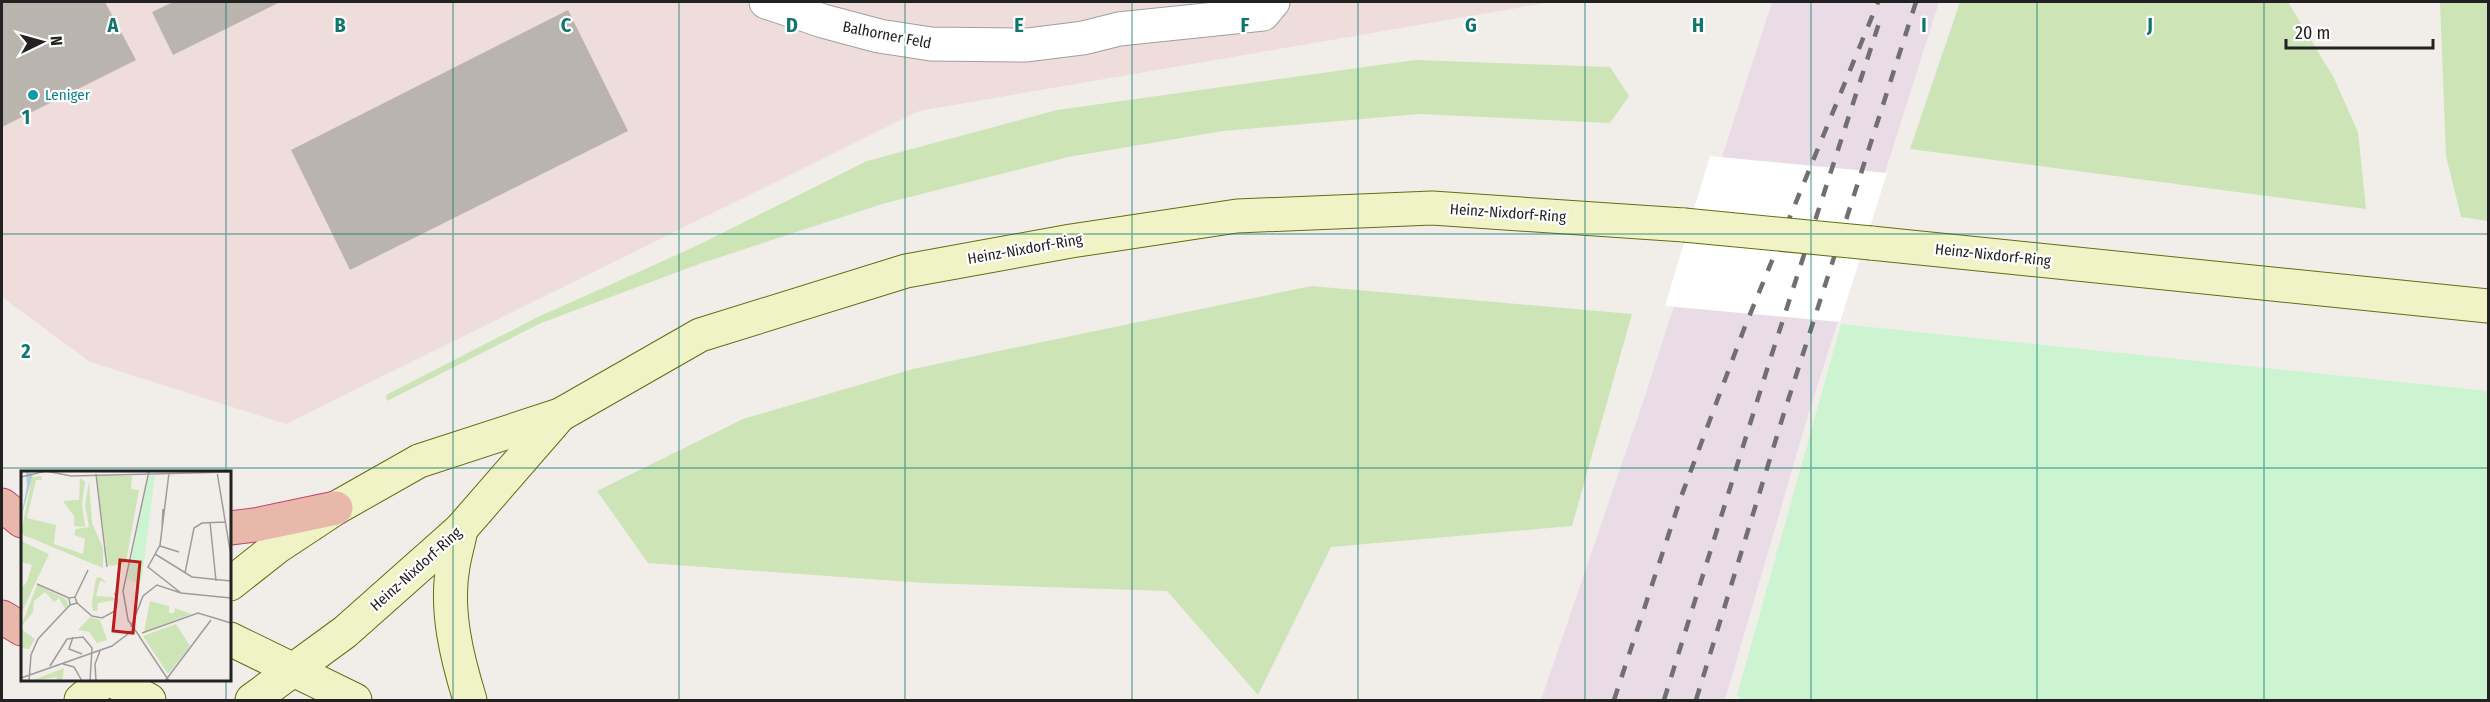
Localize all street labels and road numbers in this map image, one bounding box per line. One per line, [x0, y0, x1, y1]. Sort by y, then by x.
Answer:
street label: Balhorner Feld [841, 18, 933, 52]
street label: Heinz-Nixdorf-Ring [1449, 200, 1567, 226]
street label: Heinz-Nixdorf-Ring [966, 230, 1084, 268]
street label: Heinz-Nixdorf-Ring [1934, 240, 2052, 270]
street label: Heinz-Nixdorf-Ring [367, 523, 465, 615]

